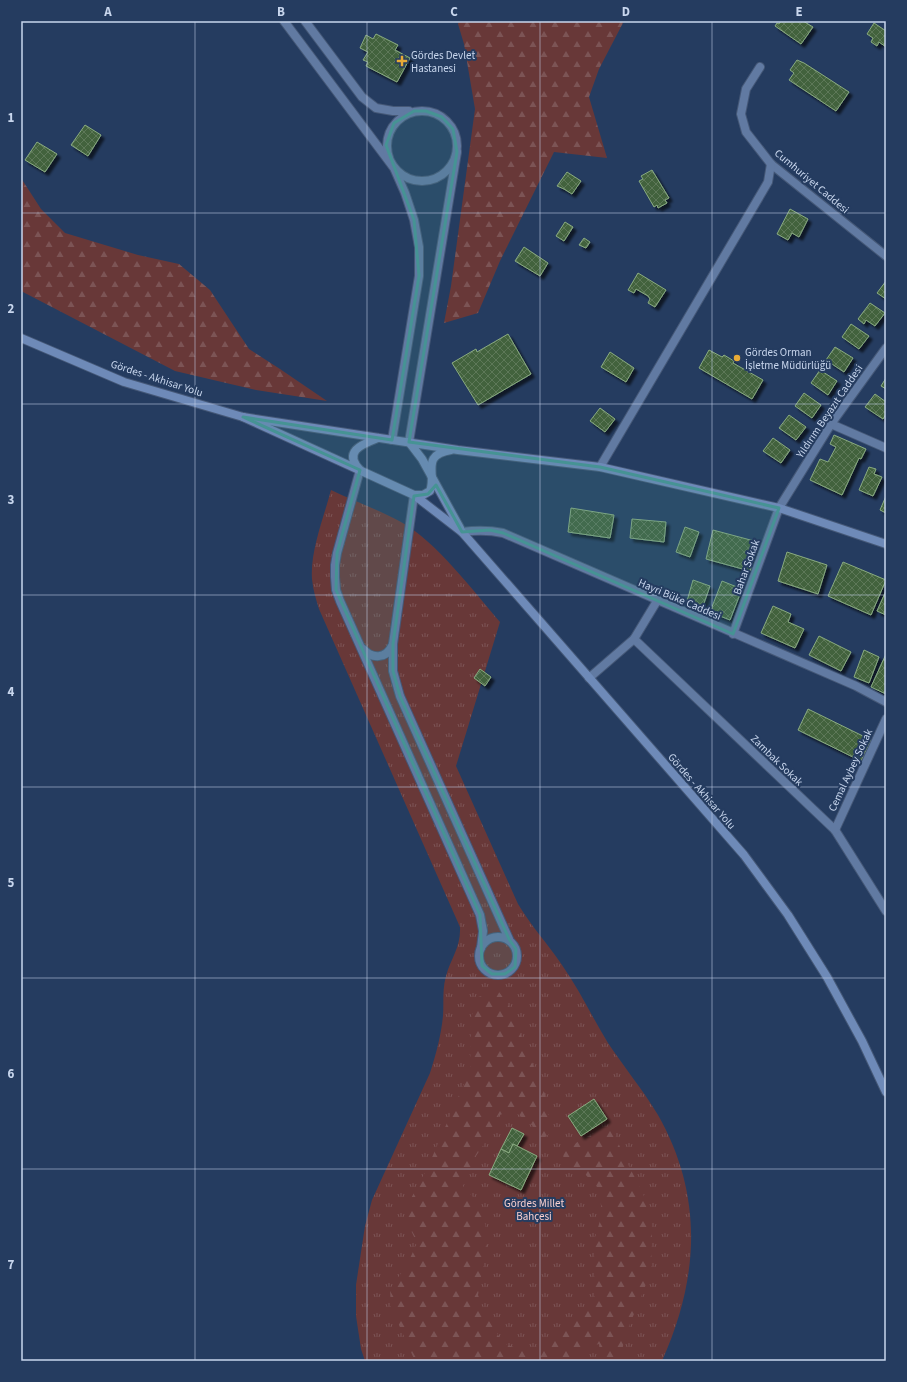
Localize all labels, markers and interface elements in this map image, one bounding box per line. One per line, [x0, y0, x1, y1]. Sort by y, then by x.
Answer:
text: A [103, 3, 112, 21]
text: B [277, 3, 285, 21]
text: C [450, 3, 458, 21]
text: D [622, 3, 630, 21]
text: E [795, 3, 803, 21]
place label: Gördes Devlet Hastanesi [411, 48, 475, 76]
marker: Gördes Devlet Hastanesi [396, 55, 408, 67]
text: 1 [8, 109, 15, 127]
street label: Cumhuriyet Caddesi [771, 146, 852, 217]
text: 2 [8, 300, 15, 318]
place label: Gördes Orman İşletme Müdürlüğü [745, 345, 831, 373]
marker: Gördes Orman İşletme Müdürlüğü [732, 353, 742, 363]
street label: Gördes - Akhisar Yolu [109, 356, 205, 400]
street label: Yıldırım Beyazıt Caddesi [792, 362, 866, 462]
text: 3 [8, 491, 15, 509]
street label: Bahar Sokak [730, 537, 764, 597]
street label: Hayri Büke Caddesi [636, 575, 724, 624]
text: 4 [8, 683, 15, 701]
street label: Cemal Aybey Sokak [825, 726, 876, 814]
street label: Zambak Sokak [747, 731, 807, 790]
street label: Gördes - Akhisar Yolu [664, 750, 739, 833]
text: 5 [8, 874, 15, 892]
text: 6 [8, 1065, 15, 1083]
park label: Gördes Millet Bahçesi [504, 1196, 564, 1224]
text: 7 [8, 1256, 15, 1274]

